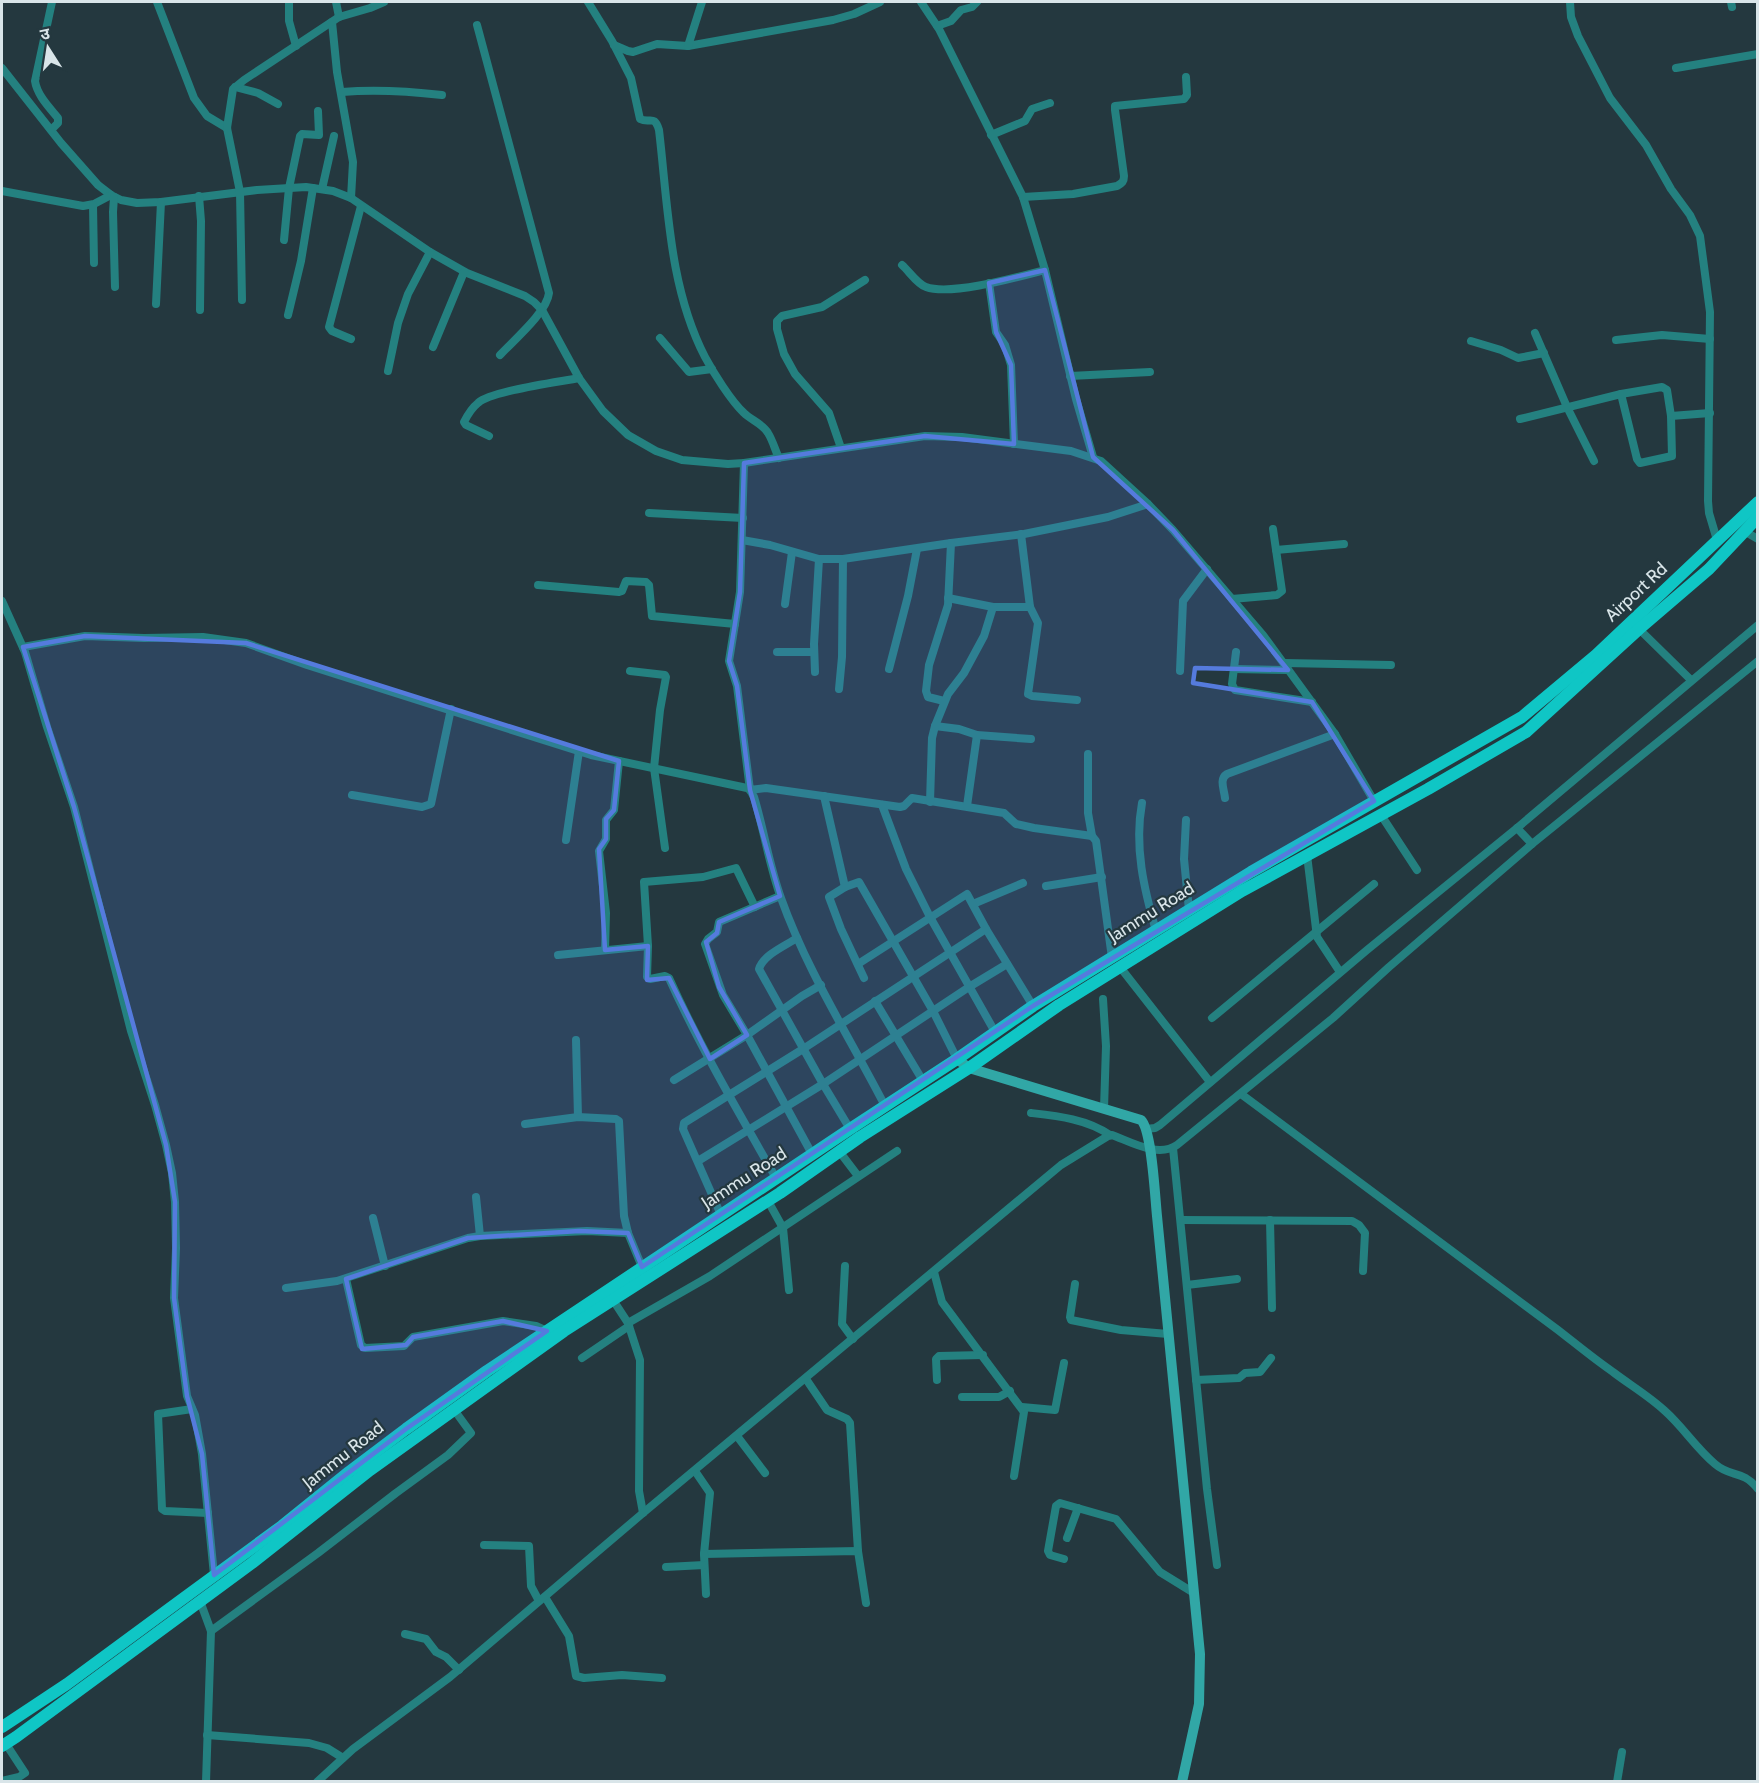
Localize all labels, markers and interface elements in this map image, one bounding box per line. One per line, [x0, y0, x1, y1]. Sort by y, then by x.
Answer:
north arrow [18, 18, 78, 78]
text: उ [38, 23, 52, 44]
street label: Airport Rd [1600, 558, 1672, 626]
street label: Jammu Road [1103, 877, 1198, 948]
street label: Jammu Road [696, 1142, 791, 1214]
street label: Jammu Road [297, 1416, 388, 1494]

